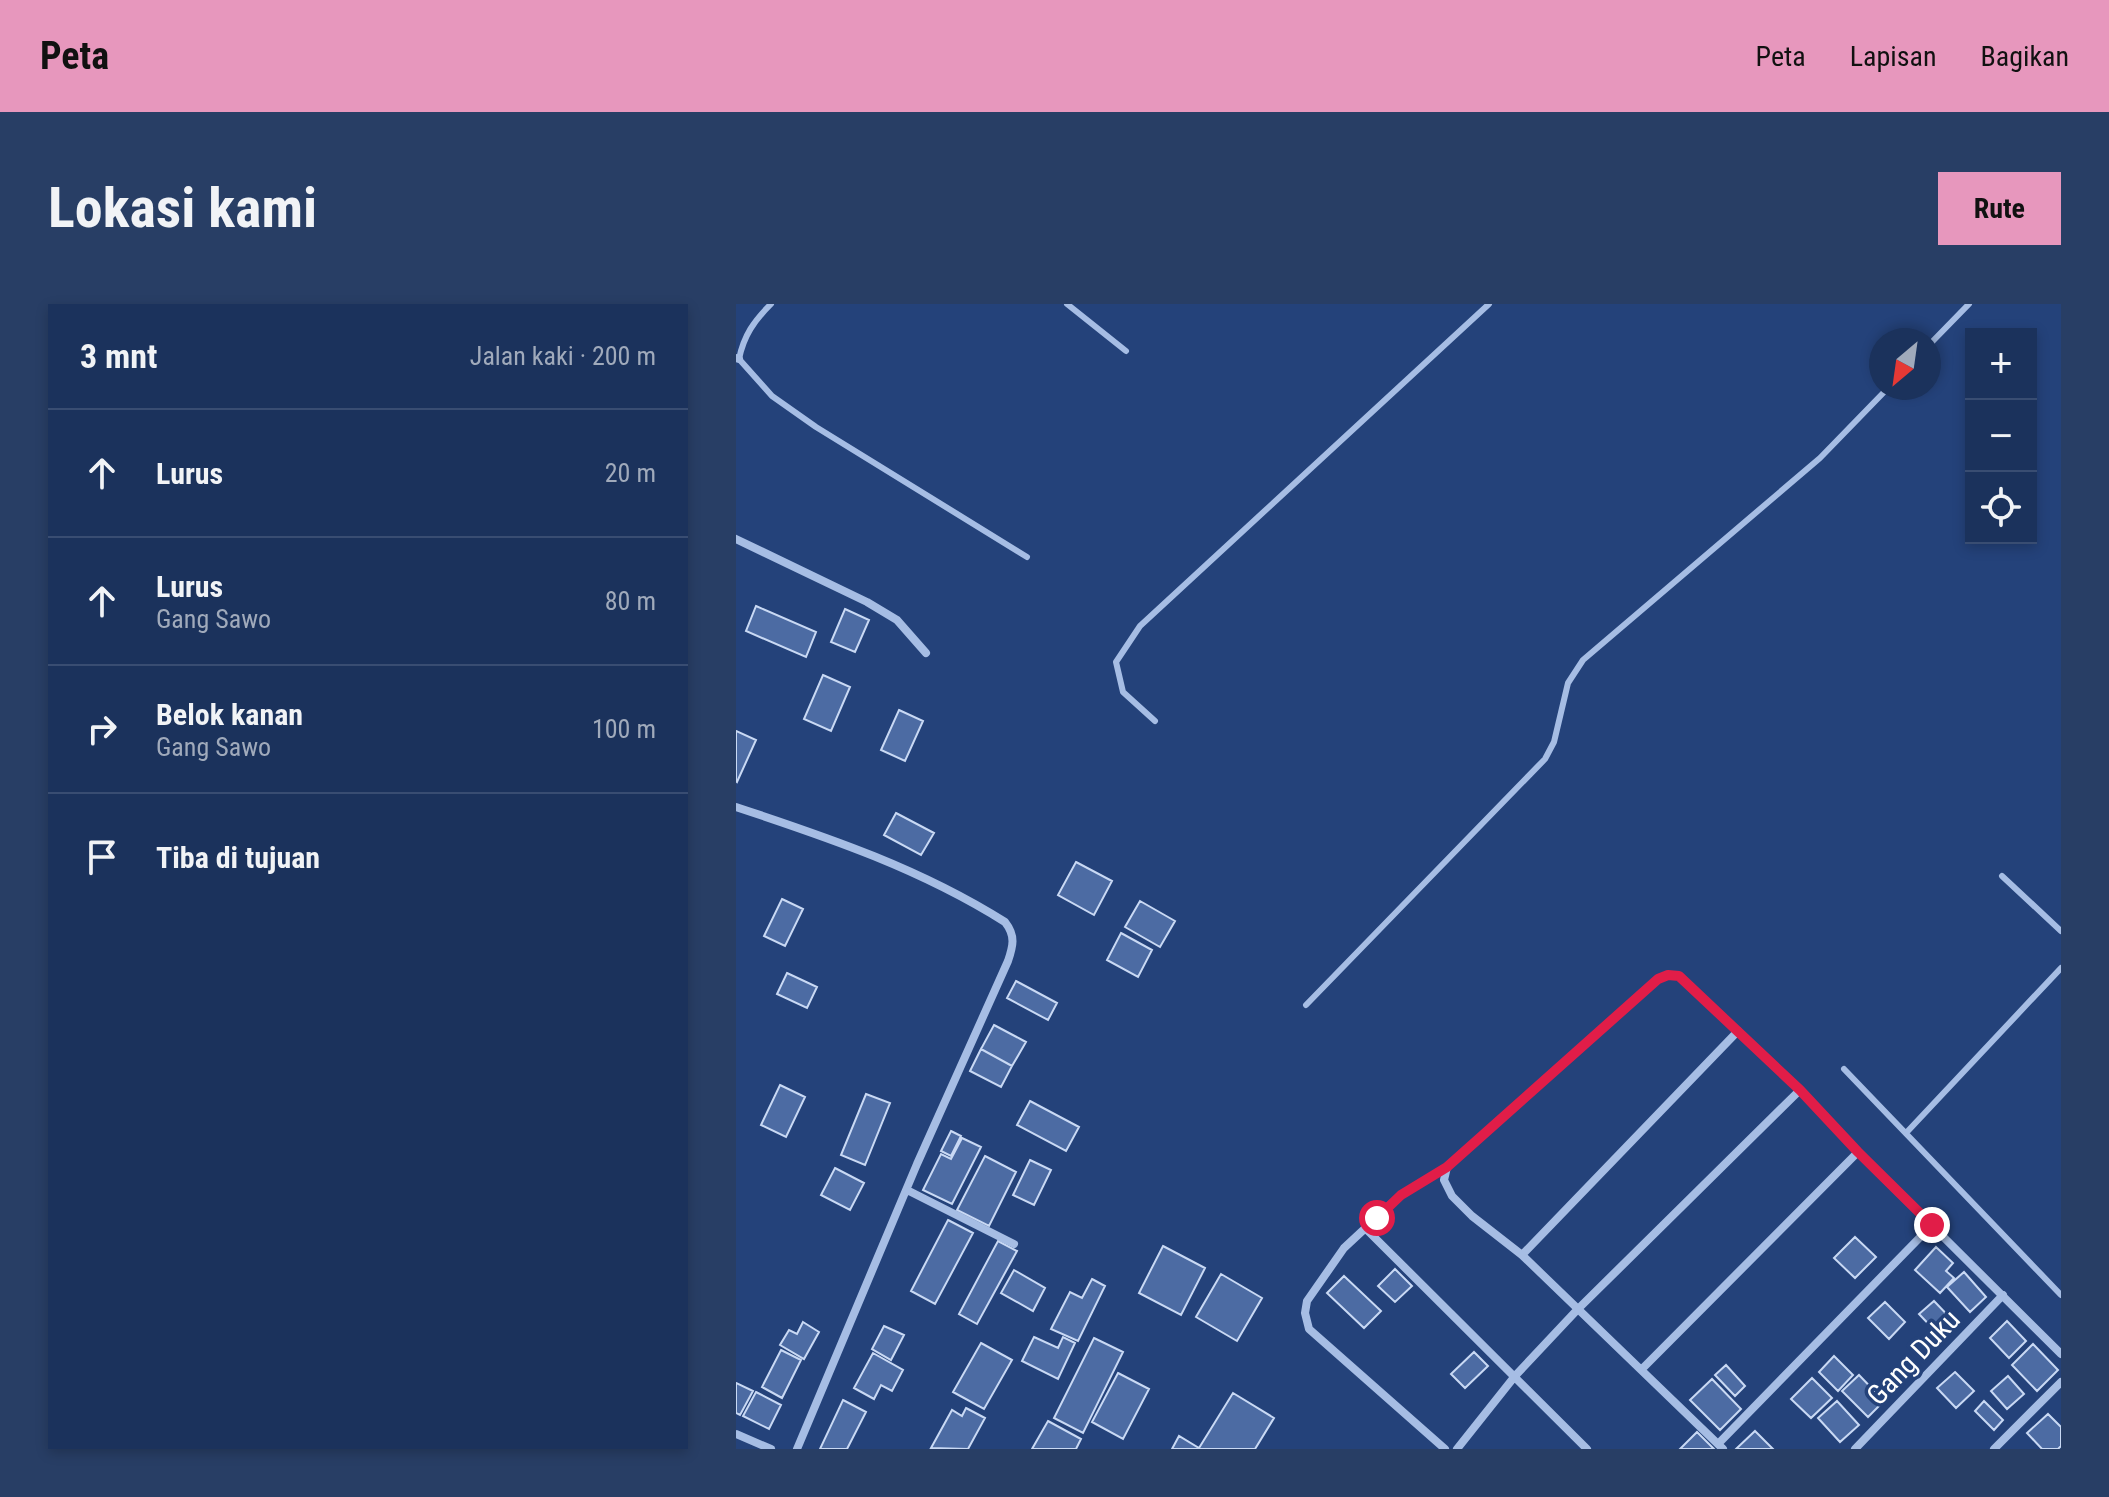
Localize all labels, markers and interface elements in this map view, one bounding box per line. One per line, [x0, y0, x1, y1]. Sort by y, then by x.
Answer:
text: Peta [40, 34, 109, 78]
text: Peta [1756, 40, 1806, 73]
text: Lapisan [1850, 40, 1936, 73]
text: Bagikan [1980, 40, 2069, 73]
button: Rute [1938, 172, 2061, 245]
text: Lokasi kami [48, 175, 317, 241]
north arrow [1869, 328, 1941, 400]
map controls [1965, 328, 2037, 544]
button: + [1965, 328, 2037, 400]
text: 3 mnt [80, 336, 157, 376]
text: Jalan kaki · 200 m [470, 341, 656, 371]
button: − [1965, 400, 2037, 472]
icon: ahead [80, 451, 124, 495]
text: Lurus [156, 456, 223, 491]
text: 20 m [605, 458, 656, 488]
button: locate [1965, 472, 2037, 544]
text: Lurus [156, 569, 223, 604]
icon: ahead [80, 579, 124, 623]
text: 80 m [605, 586, 656, 616]
text: Gang Sawo [156, 604, 271, 634]
text: Belok kanan [156, 697, 303, 732]
icon: right [80, 707, 124, 751]
text: 100 m [592, 714, 656, 744]
text: Gang Sawo [156, 732, 271, 762]
icon: arrive [80, 835, 124, 879]
text: Tiba di tujuan [156, 840, 320, 875]
route start [1359, 1200, 1395, 1236]
route end [1914, 1207, 1950, 1243]
street label: Gang Duku [1860, 1303, 1967, 1412]

